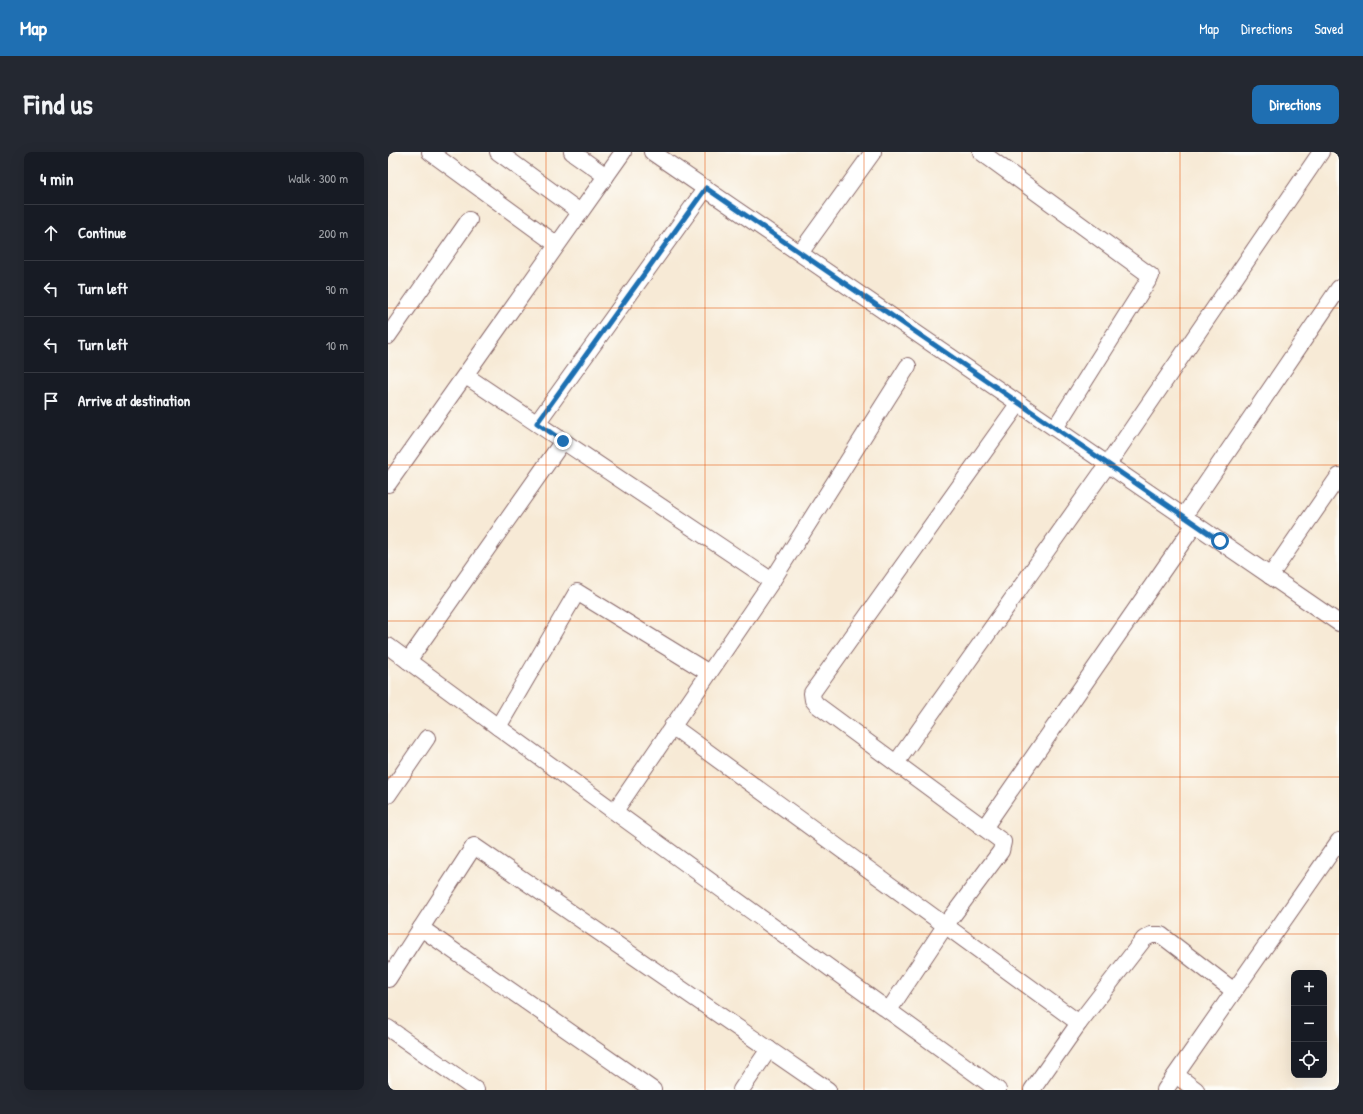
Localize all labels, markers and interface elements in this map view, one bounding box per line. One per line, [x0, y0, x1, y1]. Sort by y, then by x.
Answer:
text: Map [20, 15, 47, 41]
text: Map [1199, 19, 1219, 38]
text: Directions [1241, 19, 1292, 38]
text: Saved [1314, 19, 1343, 38]
text: Find us [24, 85, 93, 123]
button: Directions [1252, 85, 1339, 124]
text: 4 min [40, 167, 73, 190]
text: Walk · 300 m [288, 169, 348, 187]
icon: ahead [40, 222, 62, 244]
text: Continue [78, 222, 126, 243]
text: 200 m [318, 224, 348, 242]
icon: left [40, 278, 62, 300]
text: Turn left [78, 278, 128, 299]
text: 90 m [326, 280, 348, 298]
icon: left [40, 334, 62, 356]
text: Turn left [78, 334, 128, 355]
text: 10 m [326, 336, 348, 354]
icon: arrive [40, 390, 62, 412]
text: Arrive at destination [78, 390, 190, 411]
route end [554, 432, 572, 450]
route start [1211, 532, 1229, 550]
map controls [1291, 970, 1327, 1078]
button: + [1291, 970, 1327, 1006]
button: − [1291, 1006, 1327, 1042]
button: locate [1291, 1042, 1327, 1078]

